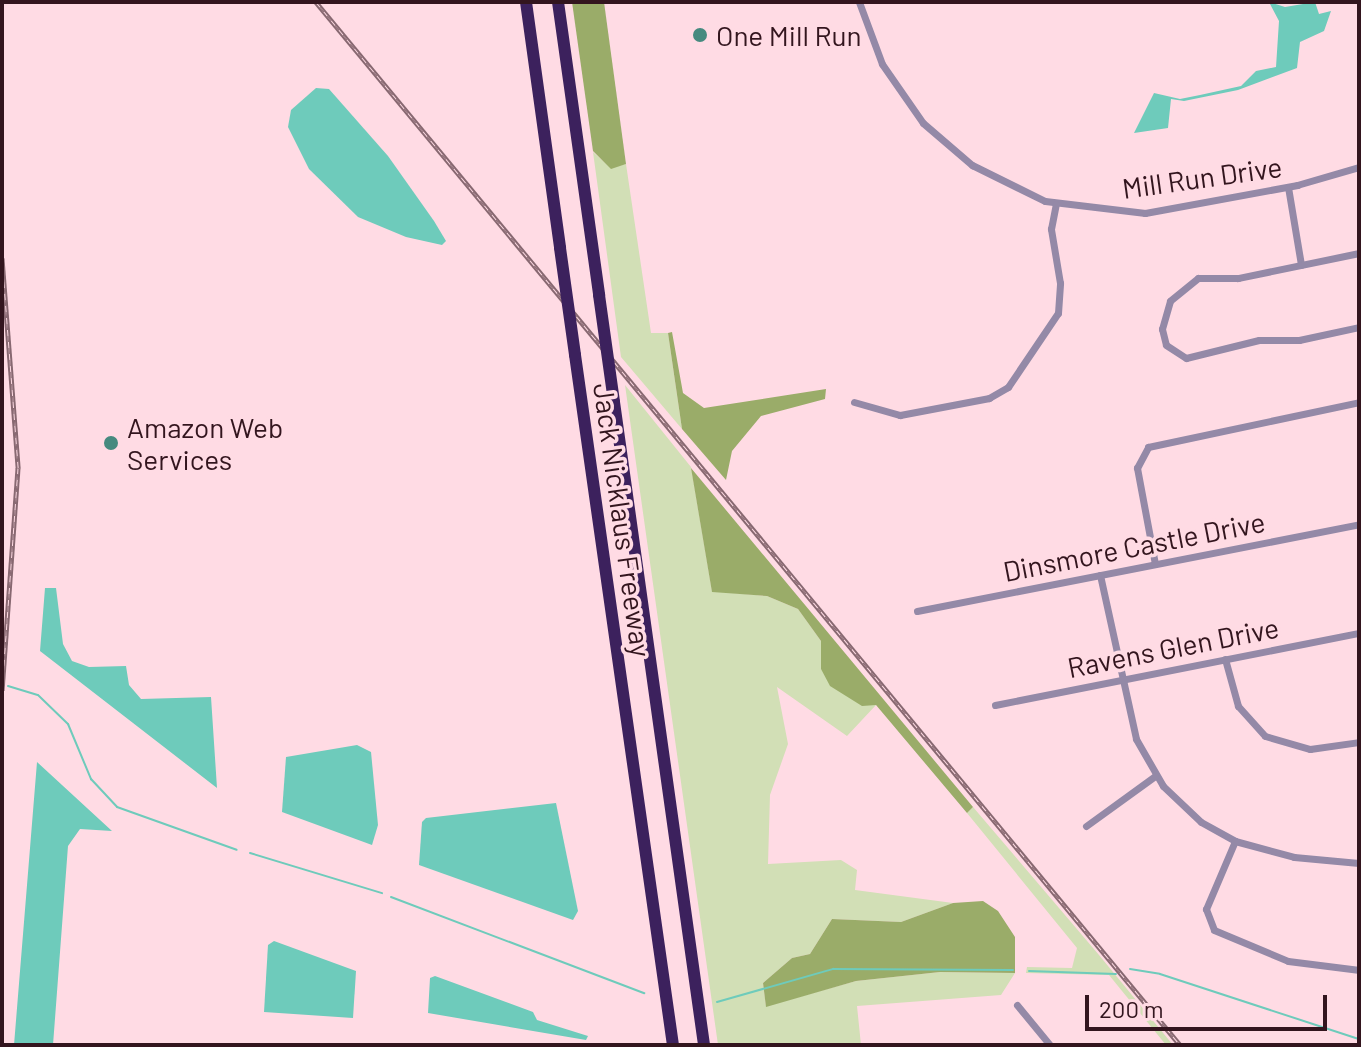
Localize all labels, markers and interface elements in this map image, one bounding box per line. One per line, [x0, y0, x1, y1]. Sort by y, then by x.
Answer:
place label: One Mill Run [716, 18, 862, 52]
marker: One Mill Run [691, 26, 709, 44]
street label: Mill Run Drive [1120, 149, 1284, 205]
street label: Jack Nicklaus Freeway [587, 381, 659, 659]
place label: Amazon Web Services [127, 410, 283, 476]
marker: Amazon Web Services [102, 434, 120, 452]
street label: Dinsmore Castle Drive [1000, 504, 1268, 588]
street label: Ravens Glen Drive [1064, 610, 1282, 684]
scale bar [1089, 979, 1331, 1029]
text: 200 m [1099, 994, 1164, 1023]

